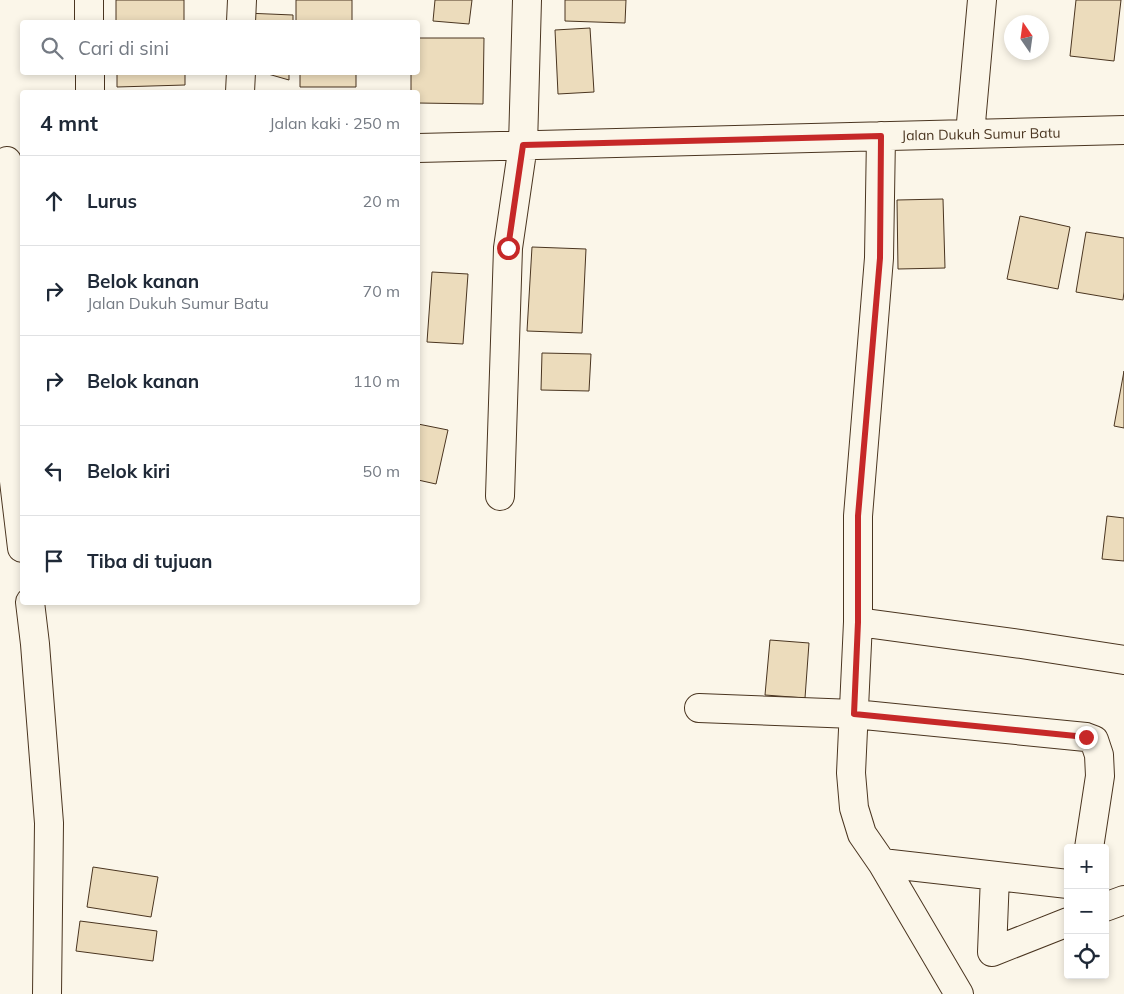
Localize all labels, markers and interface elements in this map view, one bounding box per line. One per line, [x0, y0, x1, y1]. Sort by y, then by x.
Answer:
north arrow [1004, 15, 1049, 60]
search box [20, 20, 420, 75]
icon: search [38, 34, 66, 62]
text: Cari di sini [78, 36, 169, 60]
text: 4 mnt [40, 110, 98, 136]
text: Jalan kaki · 250 m [269, 113, 400, 133]
street label: Jalan Dukuh Sumur Batu [901, 124, 1061, 144]
icon: ahead [40, 187, 68, 215]
text: Lurus [87, 189, 137, 213]
text: 20 m [363, 191, 400, 211]
route start [497, 237, 520, 260]
text: Belok kanan [87, 269, 199, 293]
icon: right [40, 277, 68, 305]
text: 70 m [363, 281, 400, 301]
text: Jalan Dukuh Sumur Batu [87, 293, 269, 313]
icon: right [40, 367, 68, 395]
text: Belok kanan [87, 369, 199, 393]
text: 110 m [353, 371, 400, 391]
icon: left [40, 457, 68, 485]
text: Belok kiri [87, 459, 170, 483]
text: 50 m [363, 461, 400, 481]
icon: arrive [40, 547, 68, 575]
text: Tiba di tujuan [87, 549, 212, 573]
route end [1075, 726, 1098, 749]
map controls [1064, 844, 1109, 979]
button: + [1064, 844, 1109, 889]
button: − [1064, 889, 1109, 934]
button: locate [1064, 934, 1109, 979]

